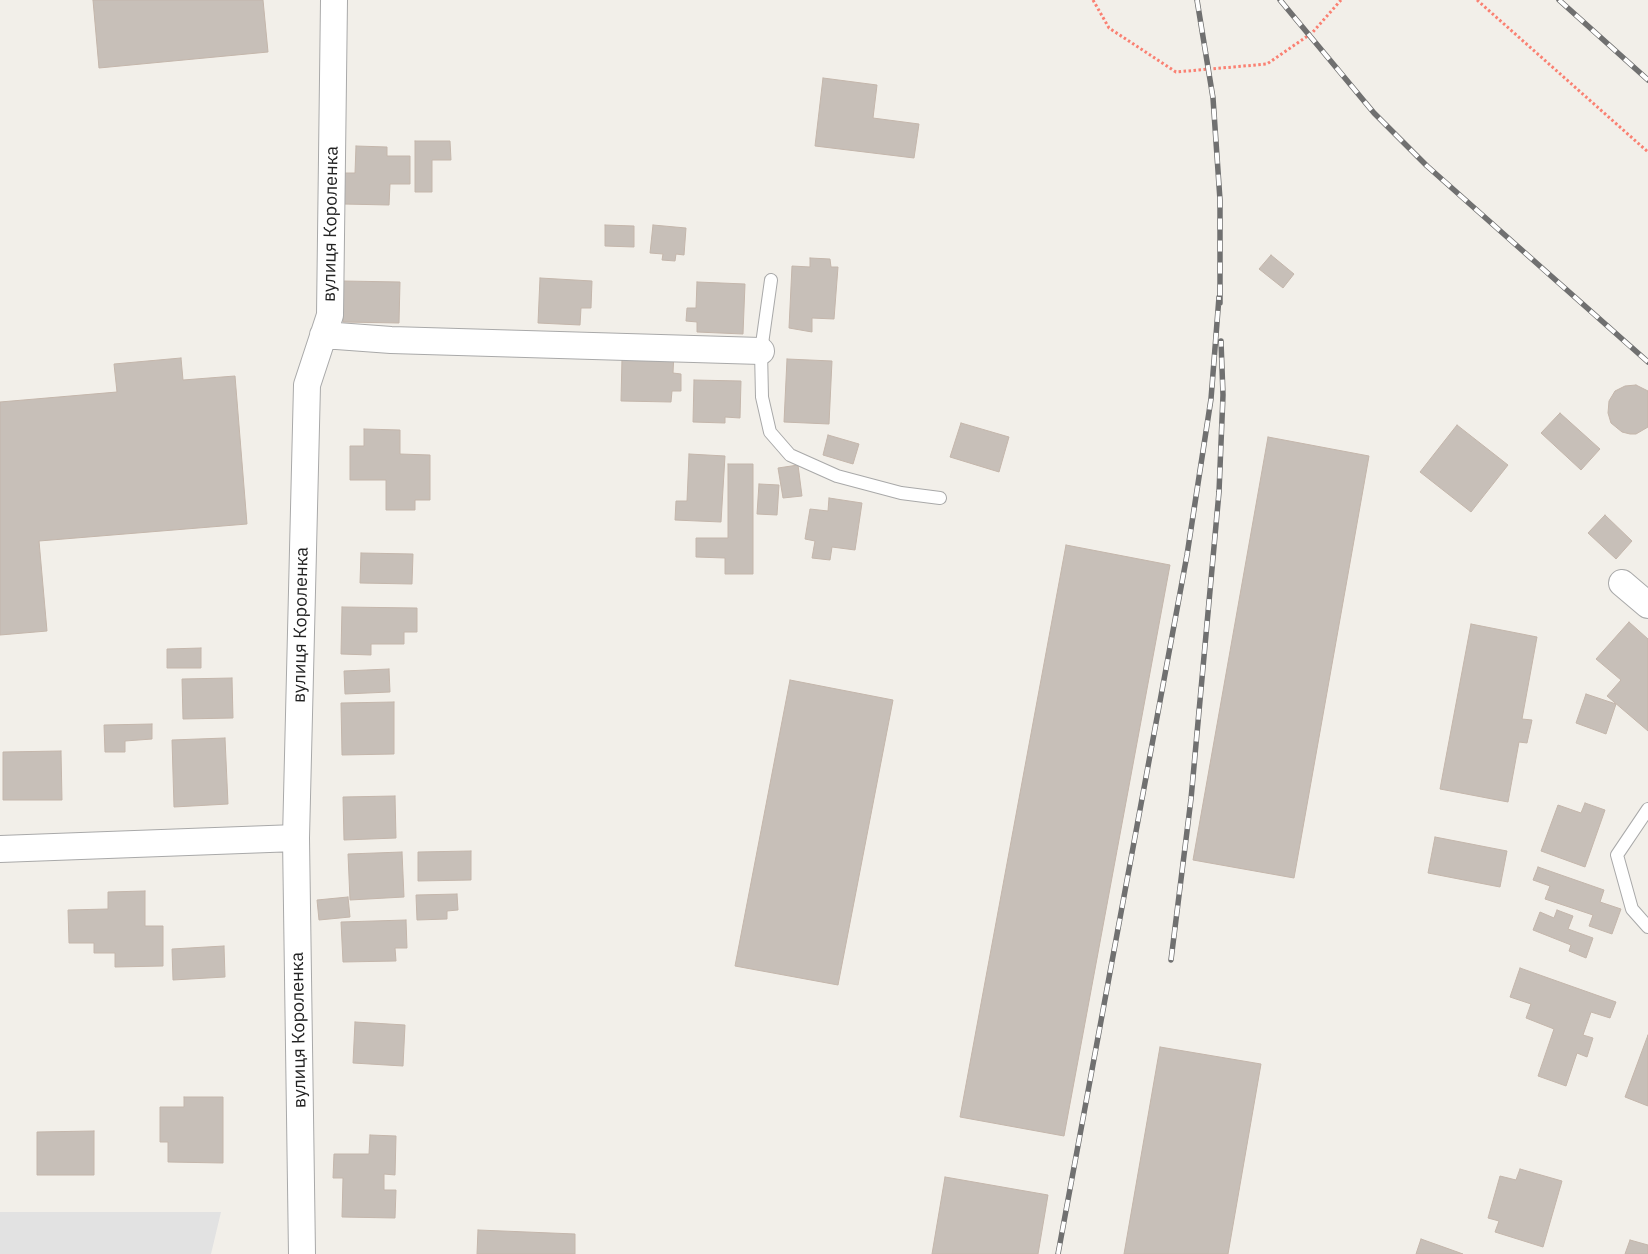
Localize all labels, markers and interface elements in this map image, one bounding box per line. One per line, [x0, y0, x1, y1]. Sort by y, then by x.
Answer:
street label: вулиця Короленка [319, 146, 343, 302]
street label: вулиця Короленка [289, 547, 313, 703]
street label: вулиця Короленка [287, 952, 311, 1108]

